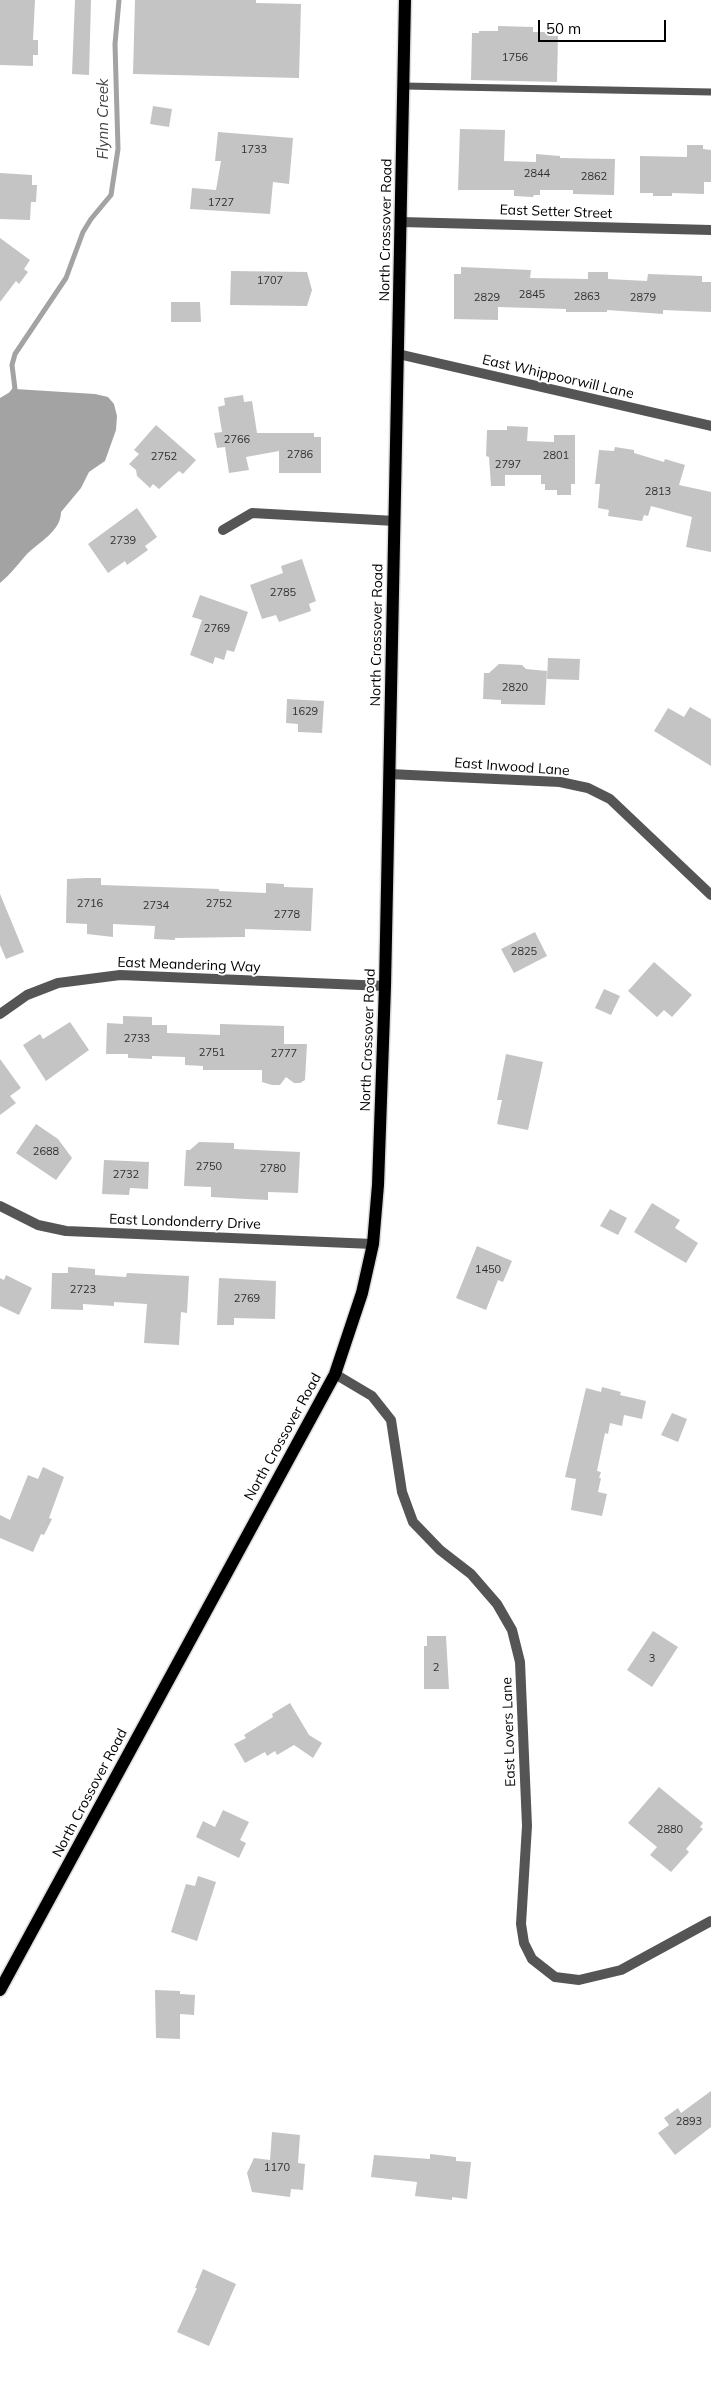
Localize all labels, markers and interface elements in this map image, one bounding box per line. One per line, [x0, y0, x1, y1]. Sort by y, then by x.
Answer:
scale bar [541, 10, 668, 42]
text: 50 m [546, 19, 581, 38]
house number: 1756 [502, 51, 528, 65]
water label: Flynn Creek [94, 78, 112, 160]
house number: 1733 [241, 143, 267, 157]
street label: North Crossover Road [376, 158, 396, 302]
house number: 2844 [524, 167, 550, 181]
house number: 2862 [581, 170, 607, 184]
house number: 1727 [208, 196, 234, 210]
street label: East Setter Street [499, 202, 613, 222]
house number: 1707 [257, 274, 283, 288]
house number: 2845 [519, 288, 545, 302]
house number: 2863 [574, 290, 600, 304]
house number: 2829 [474, 291, 500, 305]
house number: 2879 [630, 291, 656, 305]
street label: East Whippoorwill Lane [481, 351, 635, 403]
house number: 2766 [224, 433, 250, 447]
house number: 2786 [287, 448, 313, 462]
house number: 2801 [543, 449, 569, 463]
house number: 2752 [151, 450, 177, 464]
house number: 2797 [495, 458, 521, 472]
house number: 2813 [645, 485, 671, 499]
house number: 2739 [110, 534, 136, 548]
street label: North Crossover Road [367, 563, 387, 707]
house number: 2785 [270, 586, 296, 600]
house number: 2769 [204, 622, 230, 636]
house number: 2820 [502, 681, 528, 695]
house number: 1629 [292, 705, 318, 719]
street label: East Inwood Lane [454, 755, 570, 779]
house number: 2716 [77, 897, 103, 911]
house number: 2752 [206, 897, 232, 911]
house number: 2734 [143, 899, 169, 913]
house number: 2778 [274, 908, 300, 922]
house number: 2825 [511, 945, 537, 959]
street label: East Meandering Way [117, 954, 261, 976]
street label: North Crossover Road [357, 968, 379, 1112]
house number: 2733 [124, 1032, 150, 1046]
house number: 2751 [199, 1046, 225, 1060]
house number: 2777 [271, 1047, 297, 1061]
house number: 2688 [33, 1145, 59, 1159]
house number: 2750 [196, 1160, 222, 1174]
house number: 2780 [260, 1162, 286, 1176]
house number: 2732 [113, 1168, 139, 1182]
street label: East Londonderry Drive [109, 1211, 261, 1233]
house number: 1450 [475, 1263, 501, 1277]
house number: 2723 [70, 1283, 96, 1297]
house number: 2769 [234, 1292, 260, 1306]
street label: North Crossover Road [241, 1370, 325, 1504]
house number: 3 [649, 1652, 655, 1666]
house number: 2 [433, 1661, 439, 1675]
street label: East Lovers Lane [499, 1677, 519, 1787]
street label: North Crossover Road [49, 1726, 131, 1860]
house number: 2880 [657, 1823, 683, 1837]
house number: 2893 [676, 2115, 702, 2129]
house number: 1170 [264, 2161, 290, 2175]

